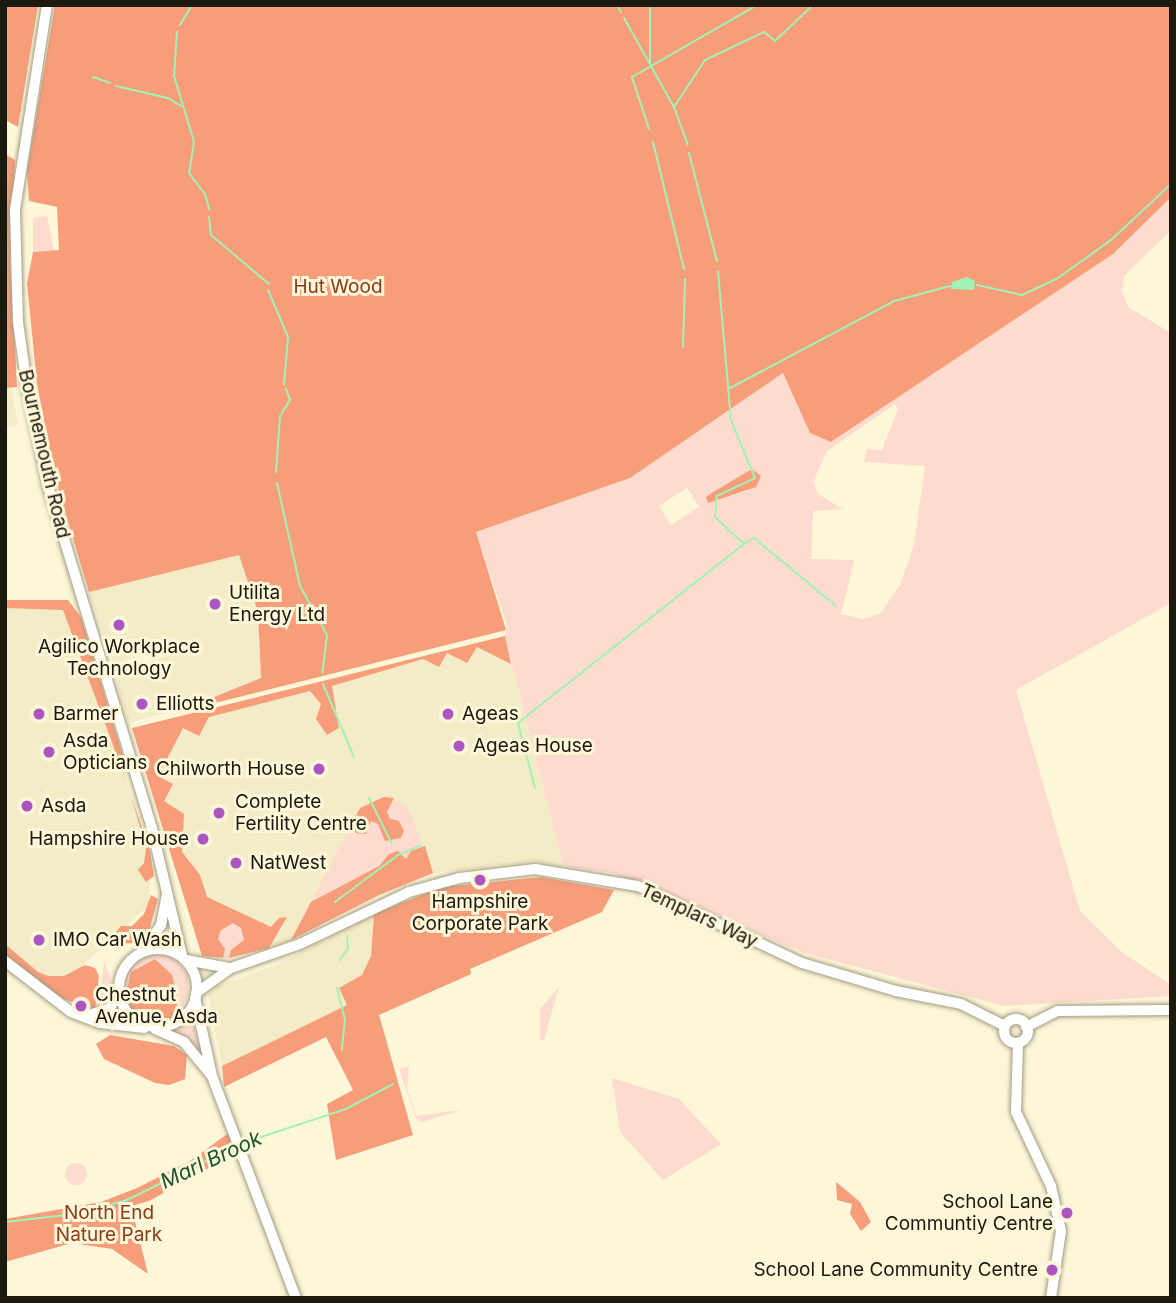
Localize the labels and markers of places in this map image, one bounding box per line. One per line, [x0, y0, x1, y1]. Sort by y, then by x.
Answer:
place label: Utilita Energy Ltd [229, 582, 325, 626]
marker: Utilita Energy Ltd [207, 596, 223, 612]
marker: Agilico Workplace Technology [111, 617, 127, 633]
place label: Agilico Workplace Technology [38, 636, 200, 680]
place label: Elliotts [156, 693, 214, 715]
marker: Elliotts [134, 696, 150, 712]
place label: Barmer [53, 703, 118, 725]
place label: Ageas [462, 703, 519, 725]
marker: Barmer [31, 706, 47, 722]
marker: Ageas [440, 706, 456, 722]
place label: Asda Opticians [63, 730, 147, 774]
place label: Ageas House [473, 735, 593, 757]
marker: Ageas House [451, 738, 467, 754]
marker: Asda Opticians [41, 744, 57, 760]
place label: Chilworth House [156, 758, 305, 780]
marker: Chilworth House [311, 761, 327, 777]
place label: Complete Fertility Centre [235, 791, 367, 835]
place label: Asda [41, 795, 86, 817]
marker: Asda [19, 798, 35, 814]
marker: Complete Fertility Centre [209, 803, 229, 823]
place label: Hampshire House [29, 828, 189, 850]
marker: Hampshire House [195, 831, 211, 847]
place label: NatWest [250, 852, 326, 874]
marker: NatWest [228, 855, 244, 871]
marker: Hampshire Corporate Park [472, 872, 488, 888]
place label: Hampshire Corporate Park [412, 891, 548, 935]
place label: IMO Car Wash [53, 929, 182, 951]
marker: IMO Car Wash [31, 932, 47, 948]
place label: Chestnut Avenue, Asda [95, 984, 218, 1028]
marker: Chestnut Avenue, Asda [73, 998, 89, 1014]
place label: School Lane Communtiy Centre [885, 1191, 1053, 1235]
marker: School Lane Communtiy Centre [1059, 1205, 1075, 1221]
place label: School Lane Community Centre [753, 1259, 1038, 1281]
marker: School Lane Community Centre [1044, 1262, 1060, 1278]

